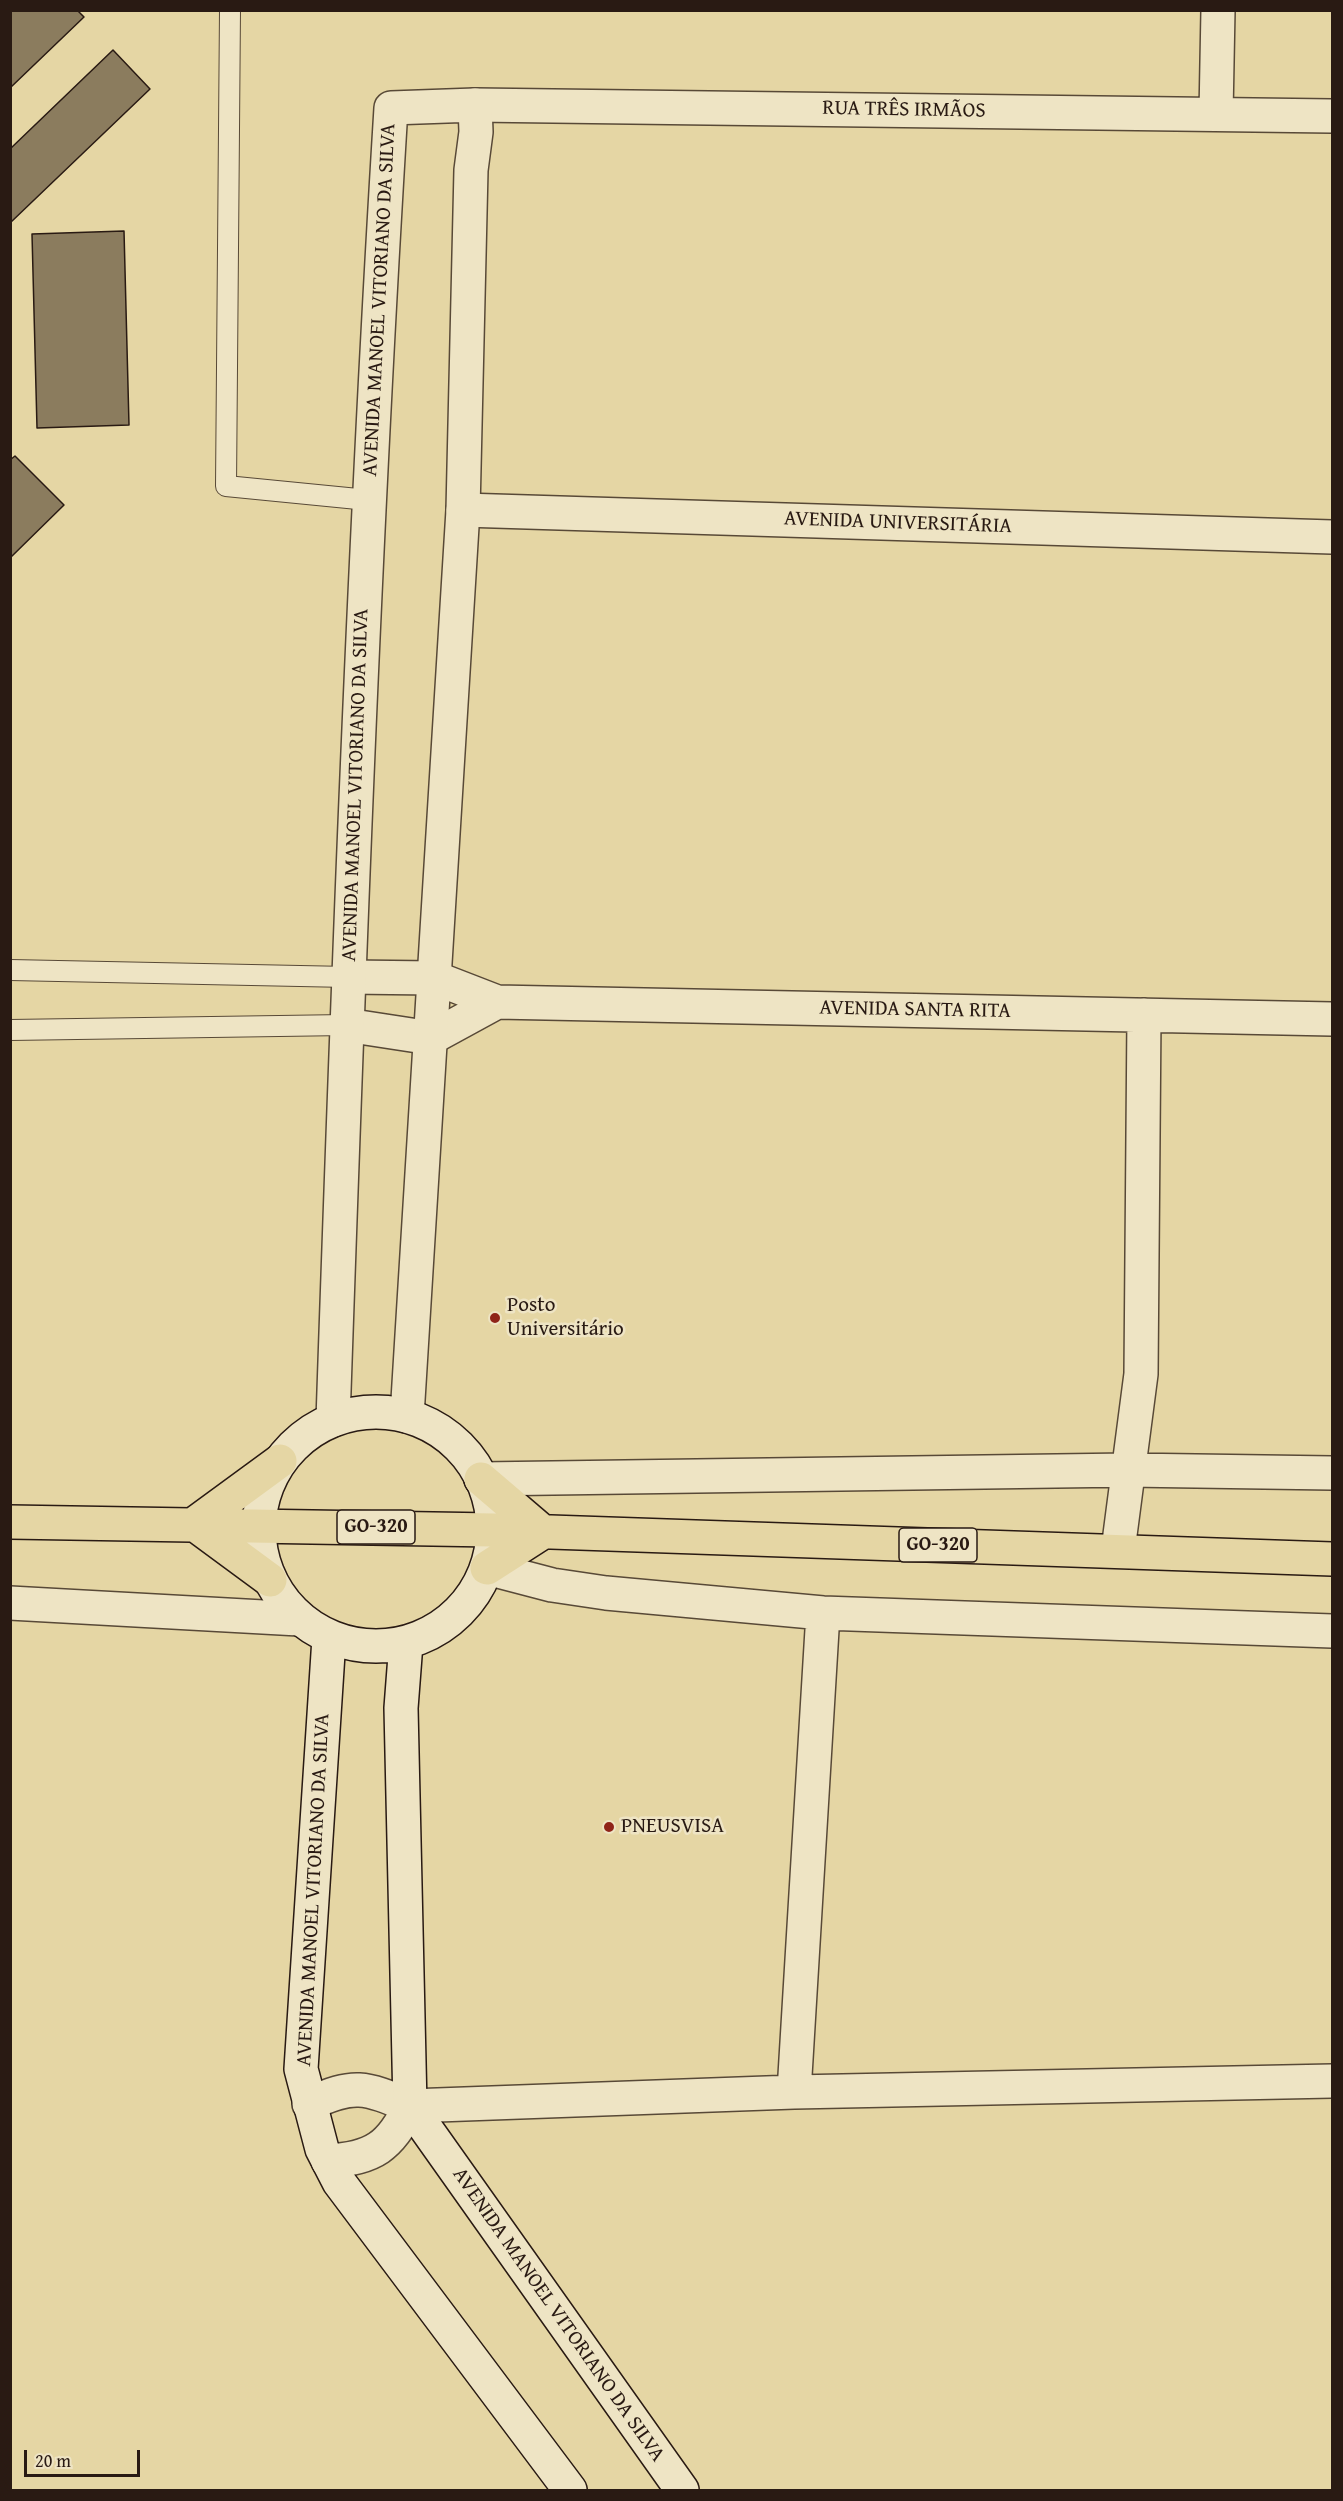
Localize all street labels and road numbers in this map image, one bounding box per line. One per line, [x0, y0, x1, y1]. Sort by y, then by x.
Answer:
street label: RUA TRÊS IRMÃOS [822, 96, 986, 124]
street label: AVENIDA MANOEL VITORIANO DA SILVA [358, 123, 402, 477]
street label: AVENIDA UNIVERSITÁRIA [784, 506, 1012, 540]
street label: AVENIDA MANOEL VITORIANO DA SILVA [337, 608, 375, 962]
street label: AVENIDA SANTA RITA [819, 996, 1011, 1024]
road number: GO-320 [337, 1510, 415, 1544]
road number: GO-320 [899, 1528, 977, 1562]
street label: AVENIDA MANOEL VITORIANO DA SILVA [292, 1713, 336, 2067]
street label: AVENIDA MANOEL VITORIANO DA SILVA [446, 2163, 670, 2467]

